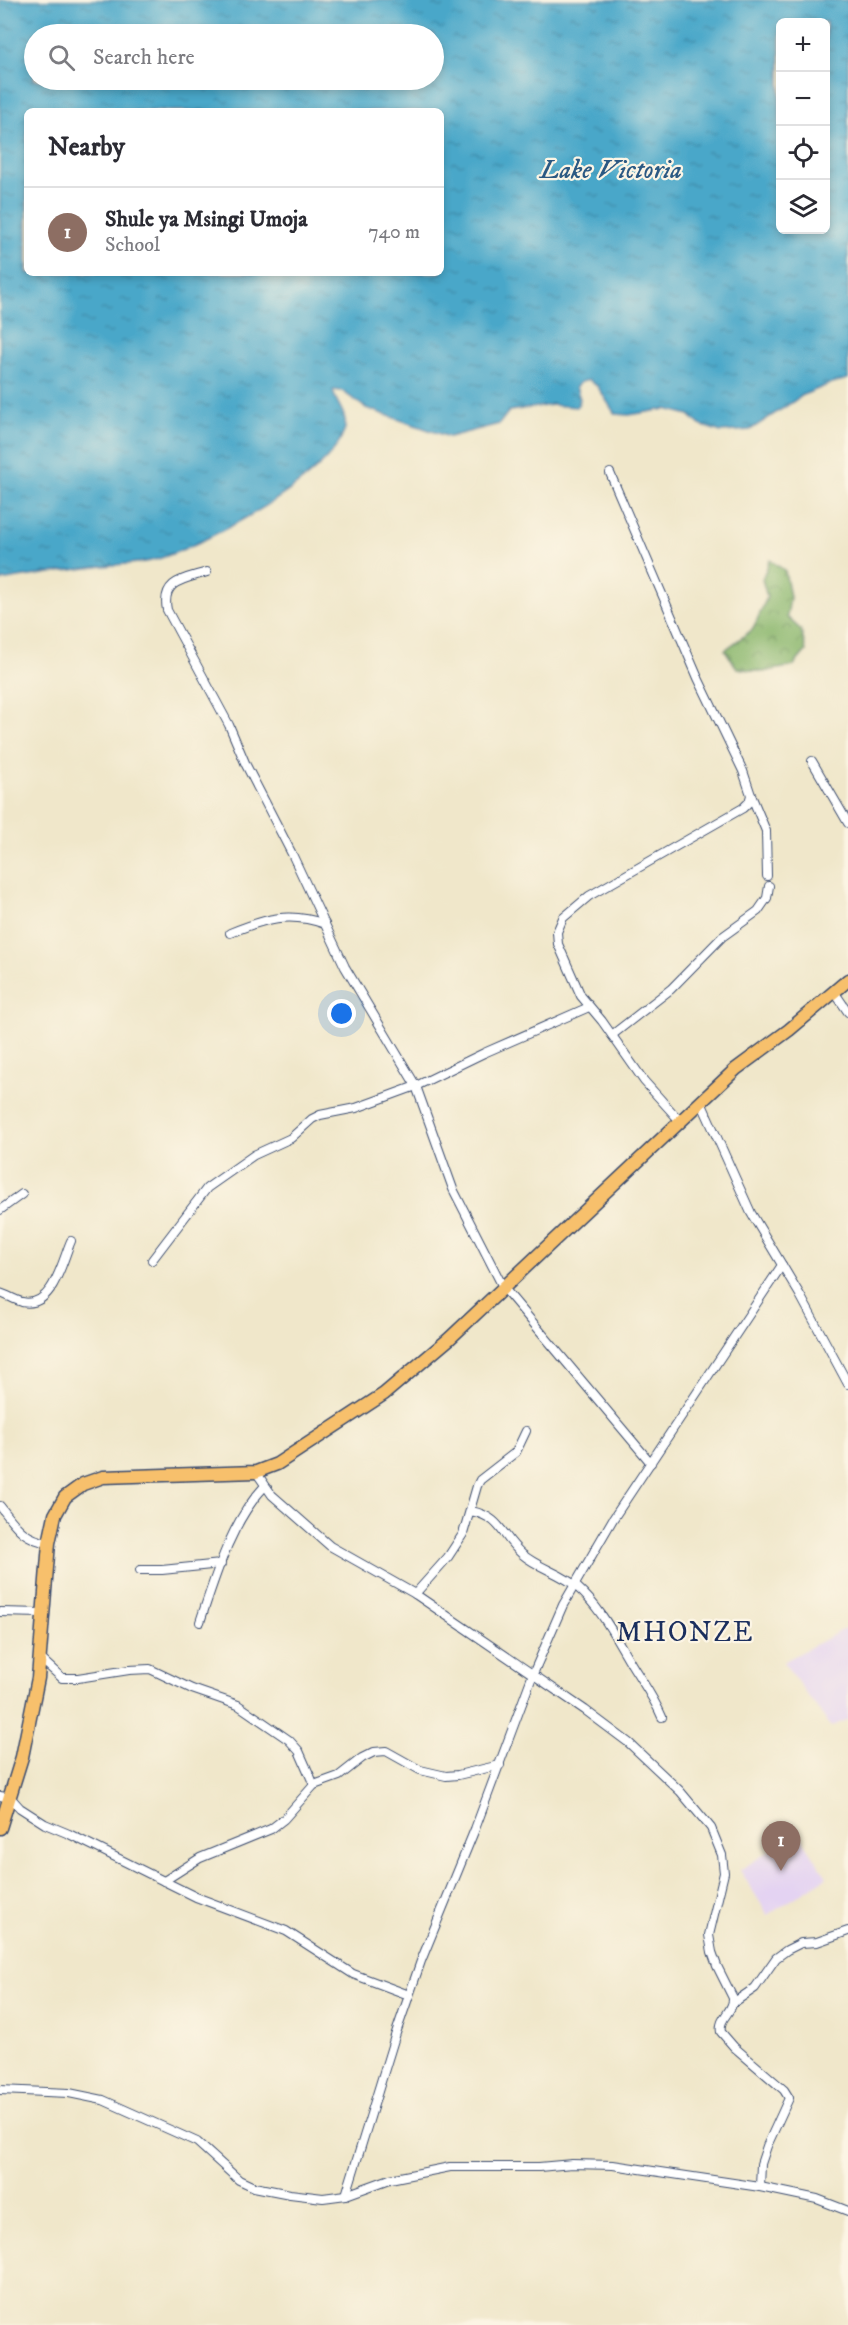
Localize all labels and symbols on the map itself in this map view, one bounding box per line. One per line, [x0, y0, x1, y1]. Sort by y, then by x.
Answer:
water label: Lake Victoria [538, 153, 682, 187]
your location [327, 999, 356, 1028]
district label: MHONZE [616, 1615, 754, 1650]
pin: 1 [762, 1822, 800, 1871]

